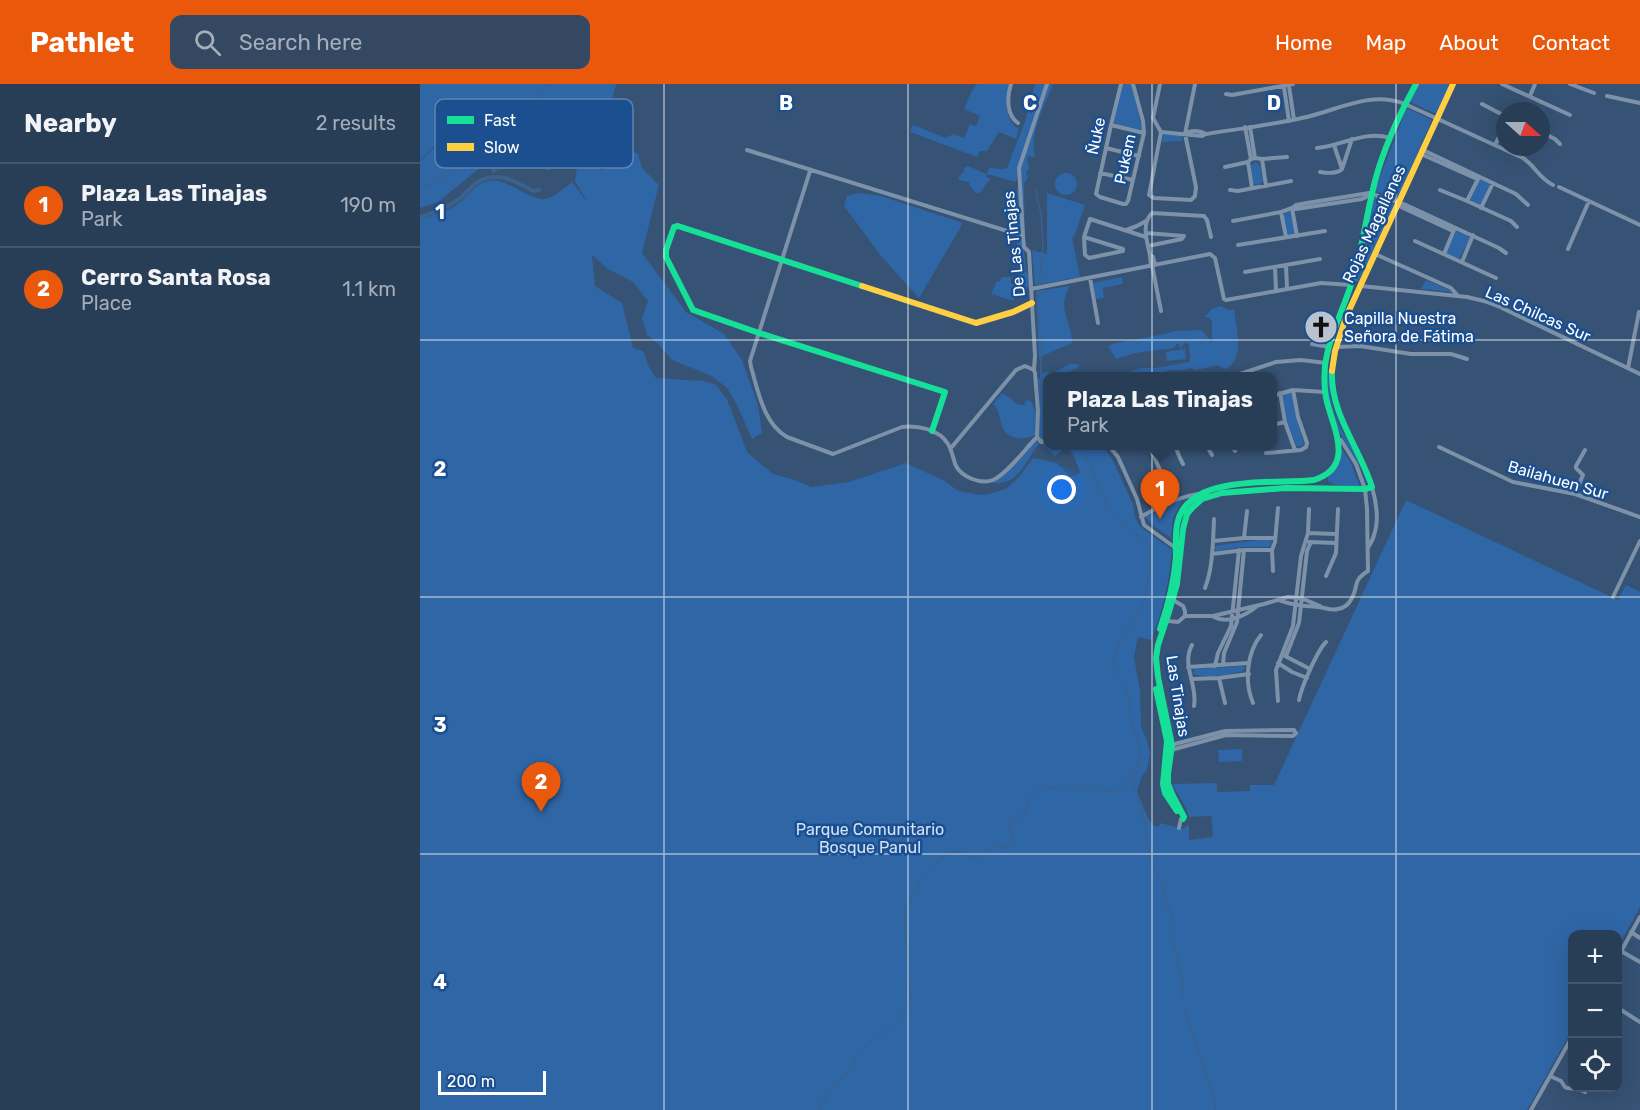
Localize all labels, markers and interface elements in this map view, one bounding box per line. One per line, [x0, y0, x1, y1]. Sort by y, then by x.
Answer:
search box [170, 15, 590, 69]
text: Pathlet [30, 26, 134, 59]
icon: search [191, 26, 224, 59]
text: Search here [239, 29, 362, 56]
text: Home [1275, 30, 1332, 55]
text: Map [1365, 30, 1406, 55]
text: About [1439, 30, 1499, 55]
text: Contact [1532, 30, 1610, 55]
text: B [779, 91, 793, 115]
text: C [1023, 91, 1037, 115]
text: D [1267, 91, 1281, 115]
legend [435, 99, 633, 168]
north arrow [1496, 102, 1550, 156]
text: Nearby [24, 108, 117, 139]
text: 2 results [316, 111, 396, 135]
text: Fast [484, 111, 516, 130]
street label: Ñuke [1083, 116, 1109, 156]
street label: Pukem [1110, 132, 1140, 186]
text: Slow [484, 138, 520, 157]
street label: Rojas Magallanes [1338, 162, 1410, 286]
text: Plaza Las Tinajas [81, 180, 267, 207]
street label: De Las Tinajas [999, 190, 1029, 298]
text: 1 [39, 193, 48, 217]
text: 190 m [340, 193, 396, 217]
text: 1 [435, 200, 445, 224]
text: Park [81, 207, 123, 231]
text: Cerro Santa Rosa [81, 264, 271, 291]
text: 2 [37, 277, 50, 301]
text: 1.1 km [342, 277, 396, 301]
street label: Las Chilcas Sur [1482, 282, 1594, 346]
text: Place [81, 291, 132, 315]
church icon: Capilla Nuestra Señora de Fátima [1303, 309, 1339, 345]
place label: Capilla Nuestra Señora de Fátima [1344, 309, 1474, 346]
popup [1043, 372, 1277, 450]
text: Plaza Las Tinajas [1067, 386, 1253, 413]
text: Park [1067, 413, 1109, 437]
text: 2 [434, 457, 447, 481]
street label: Bailahuen Sur [1506, 457, 1610, 503]
pin: 1 [1140, 470, 1180, 519]
your location [1047, 475, 1076, 504]
street label: Las Tinajas [1162, 654, 1194, 738]
text: 3 [433, 713, 447, 737]
pin: 2 [522, 762, 560, 812]
park label: Parque Comunitario Bosque Panul [796, 820, 944, 857]
map controls [1568, 930, 1622, 1092]
button: + [1568, 930, 1622, 984]
text: 4 [433, 970, 447, 994]
button: − [1568, 984, 1622, 1038]
button: locate [1568, 1038, 1622, 1092]
scale bar [438, 1068, 546, 1096]
text: 200 m [447, 1072, 495, 1091]

